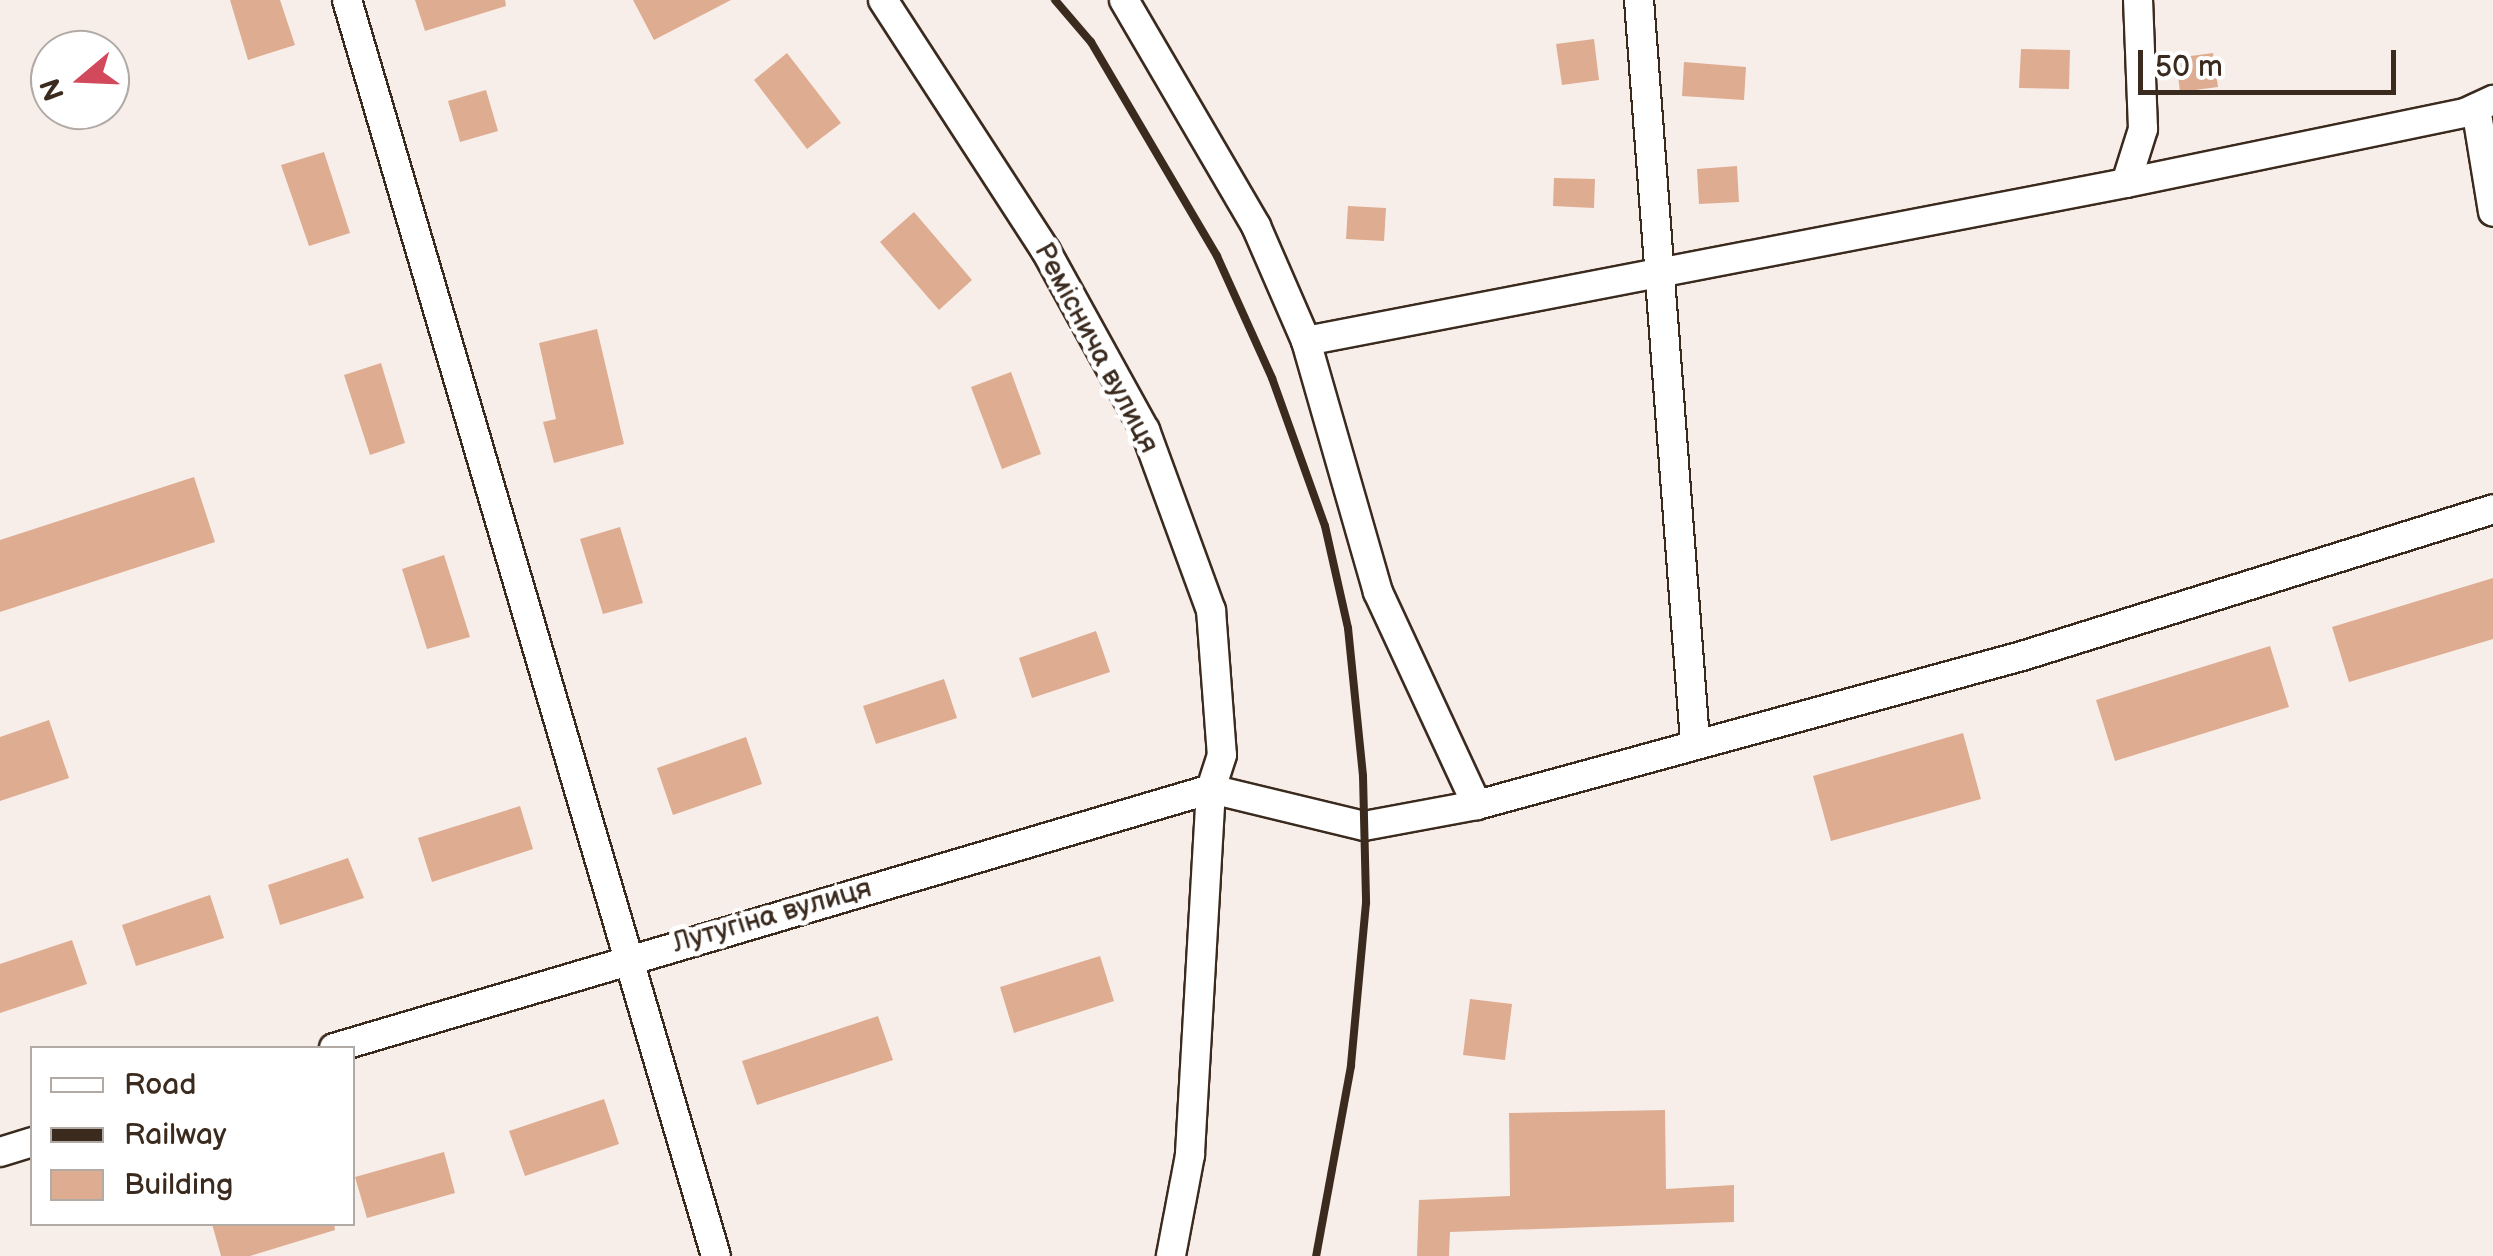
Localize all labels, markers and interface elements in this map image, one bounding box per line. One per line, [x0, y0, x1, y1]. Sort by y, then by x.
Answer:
north arrow [30, 30, 130, 130]
scale bar [2143, 30, 2400, 92]
text: 50 m [2155, 49, 2223, 85]
text: N [34, 74, 72, 105]
street label: Реміснича вулиця [1026, 237, 1166, 459]
street label: Лутугіна вулиця [669, 872, 875, 960]
legend [30, 1046, 355, 1226]
text: Road [124, 1067, 197, 1103]
text: Railway [124, 1117, 226, 1153]
text: Building [124, 1167, 233, 1203]

